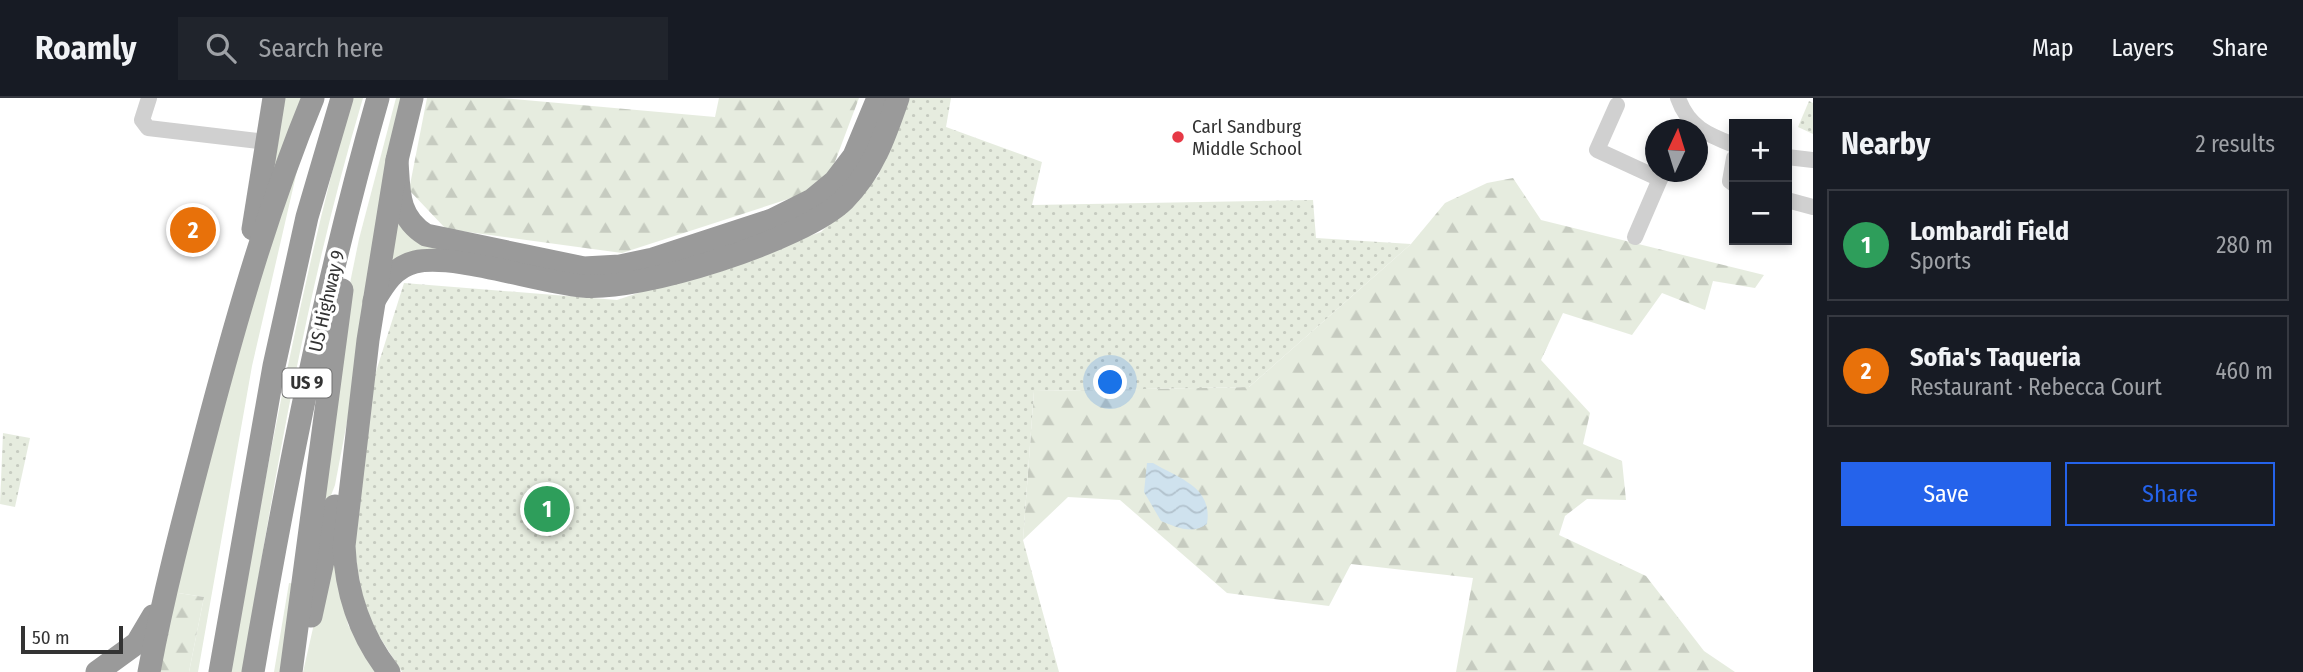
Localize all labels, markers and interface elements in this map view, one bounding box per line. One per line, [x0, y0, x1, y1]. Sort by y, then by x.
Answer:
search box [178, 17, 668, 80]
text: Roamly [35, 28, 136, 68]
icon: search [202, 29, 240, 67]
text: Search here [258, 33, 384, 64]
text: Map [2032, 34, 2074, 62]
text: Layers [2112, 34, 2174, 62]
text: Share [2212, 34, 2268, 62]
place label: Carl Sandburg Middle School [1192, 115, 1302, 160]
north arrow [1645, 119, 1708, 182]
map controls [1729, 119, 1792, 245]
button: + [1729, 119, 1792, 182]
text: Nearby [1841, 126, 1930, 162]
marker: Carl Sandburg Middle School [1170, 129, 1186, 145]
text: 2 results [2195, 130, 2275, 158]
button: − [1729, 182, 1792, 245]
pin: 2 [170, 204, 216, 256]
text: Lombardi Field [1910, 216, 2069, 247]
text: 1 [1861, 231, 1871, 259]
text: 280 m [2216, 231, 2273, 259]
text: Sports [1910, 247, 1971, 275]
street label: US Highway 9 [304, 248, 349, 354]
text: Sofia's Taqueria [1910, 342, 2081, 373]
text: 2 [1861, 357, 1871, 385]
text: 460 m [2215, 357, 2273, 385]
your location [1093, 365, 1127, 399]
road number: US 9 [282, 368, 332, 398]
text: Restaurant · Rebecca Court [1910, 373, 2162, 401]
button: Save [1841, 462, 2051, 526]
button: Share [2065, 462, 2275, 526]
pin: 1 [524, 483, 570, 535]
scale bar [21, 623, 122, 655]
text: 50 m [32, 626, 70, 649]

